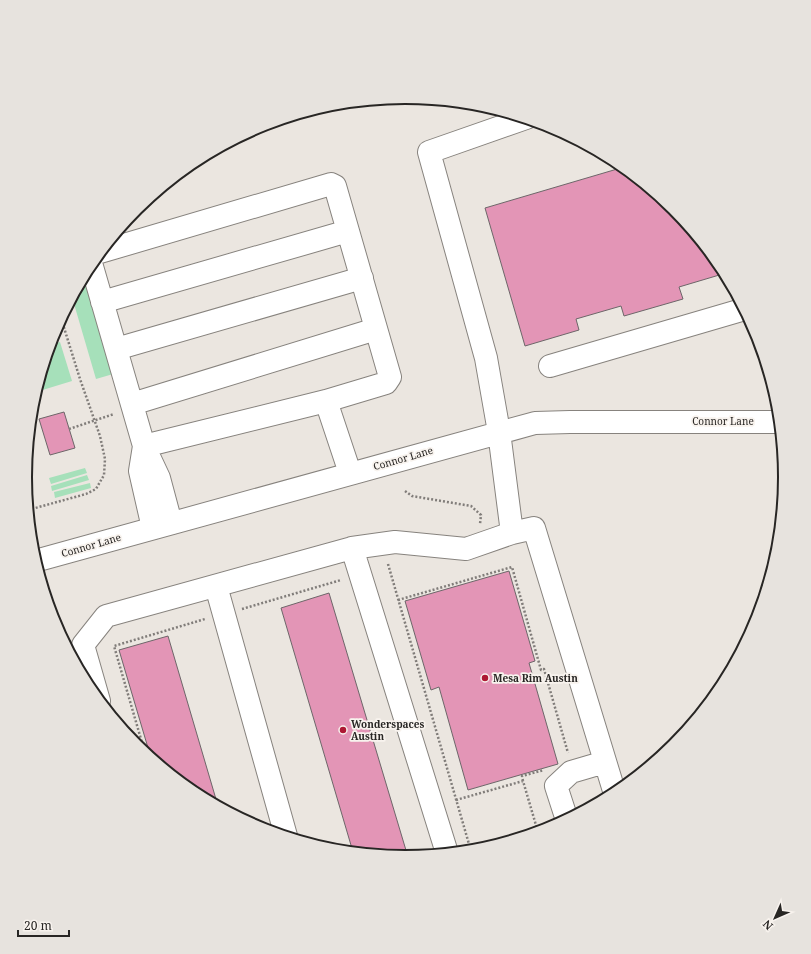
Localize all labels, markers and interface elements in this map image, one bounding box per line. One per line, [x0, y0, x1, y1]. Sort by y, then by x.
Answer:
street label: Connor Lane [692, 414, 754, 428]
street label: Connor Lane [371, 443, 435, 473]
street label: Connor Lane [59, 530, 123, 560]
place label: Mesa Rim Austin [493, 671, 578, 685]
marker: Mesa Rim Austin [480, 673, 490, 683]
place label: Wonderspaces Austin [351, 717, 425, 743]
marker: Wonderspaces Austin [338, 725, 348, 735]
north arrow [755, 898, 795, 938]
scale bar [18, 912, 69, 938]
text: 20 m [24, 917, 52, 934]
text: N [759, 917, 776, 934]

